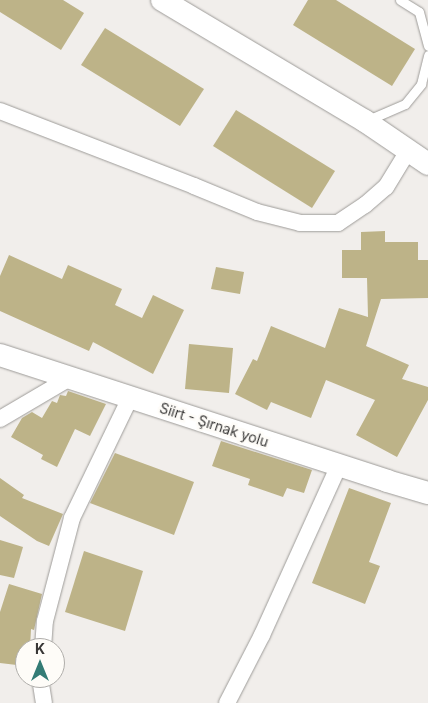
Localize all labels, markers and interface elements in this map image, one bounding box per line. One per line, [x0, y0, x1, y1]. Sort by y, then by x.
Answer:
street label: Siirt - Şırnak yolu [157, 399, 271, 451]
north arrow [15, 638, 65, 688]
text: K [35, 640, 45, 657]

